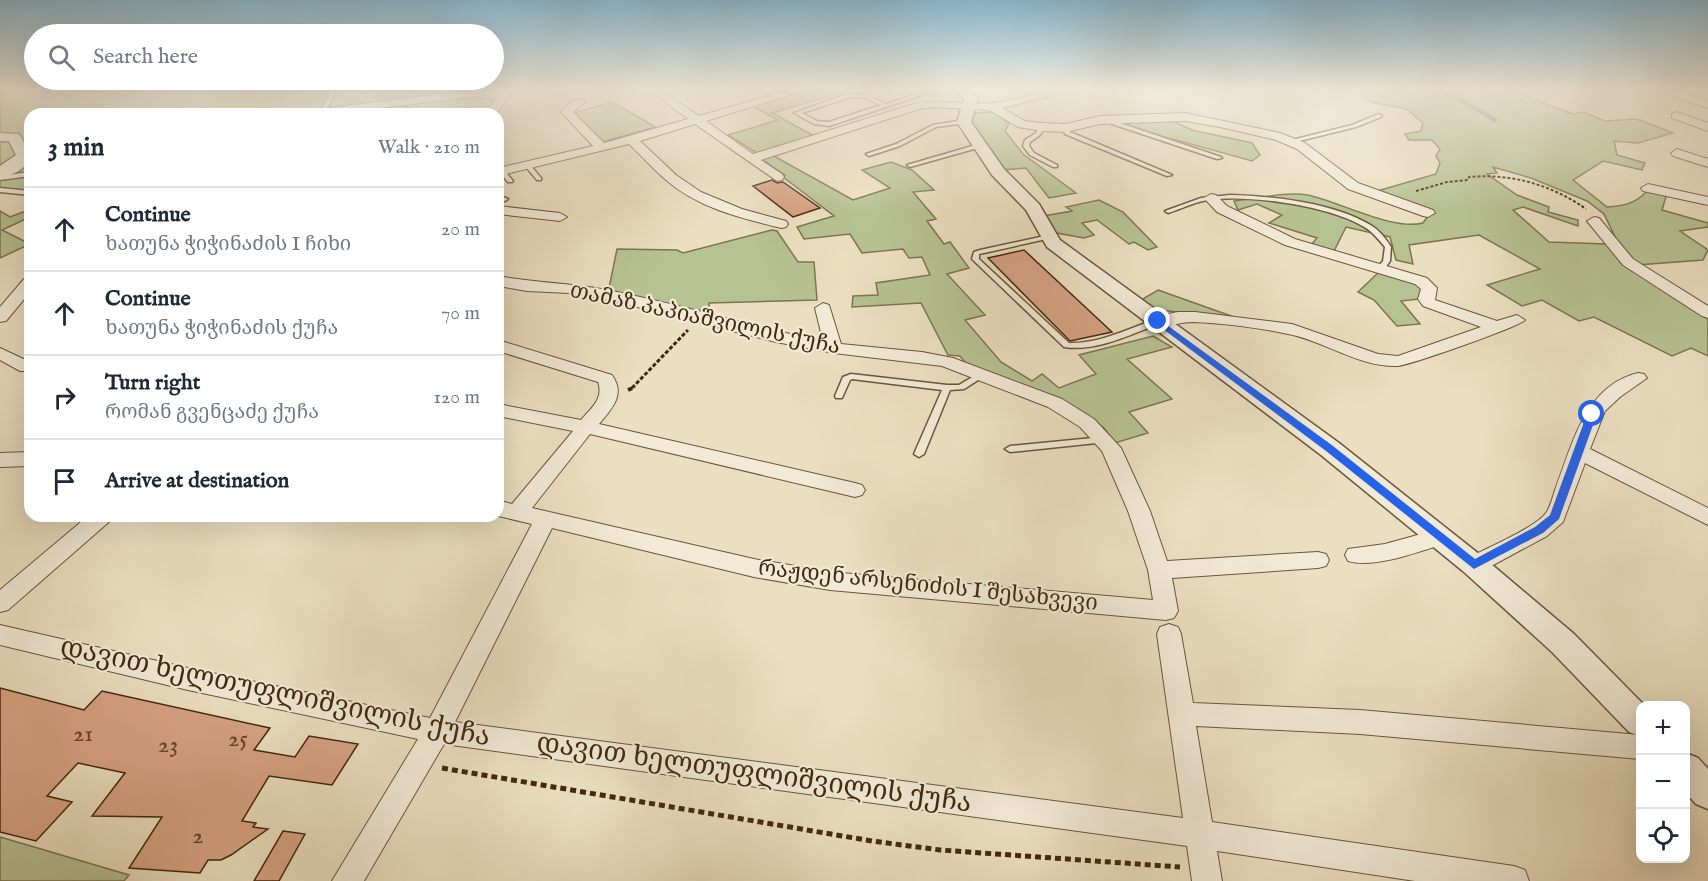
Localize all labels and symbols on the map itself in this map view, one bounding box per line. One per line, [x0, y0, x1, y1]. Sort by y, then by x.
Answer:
street label: თამაზ პაპიაშვილის ქუჩა [567, 277, 843, 361]
route end [1144, 307, 1170, 333]
route start [1578, 400, 1604, 426]
street label: რაჟდენ არსენიძის I შესახვევი [757, 554, 1099, 618]
street label: დავით ხელთუფლიშვილის ქუჩა [57, 631, 493, 755]
house number: 21 [73, 719, 93, 750]
house number: 25 [228, 724, 248, 755]
street label: დავით ხელთუფლიშვილის ქუჩა [534, 727, 974, 821]
house number: 23 [158, 730, 178, 761]
house number: 2 [192, 821, 204, 852]

